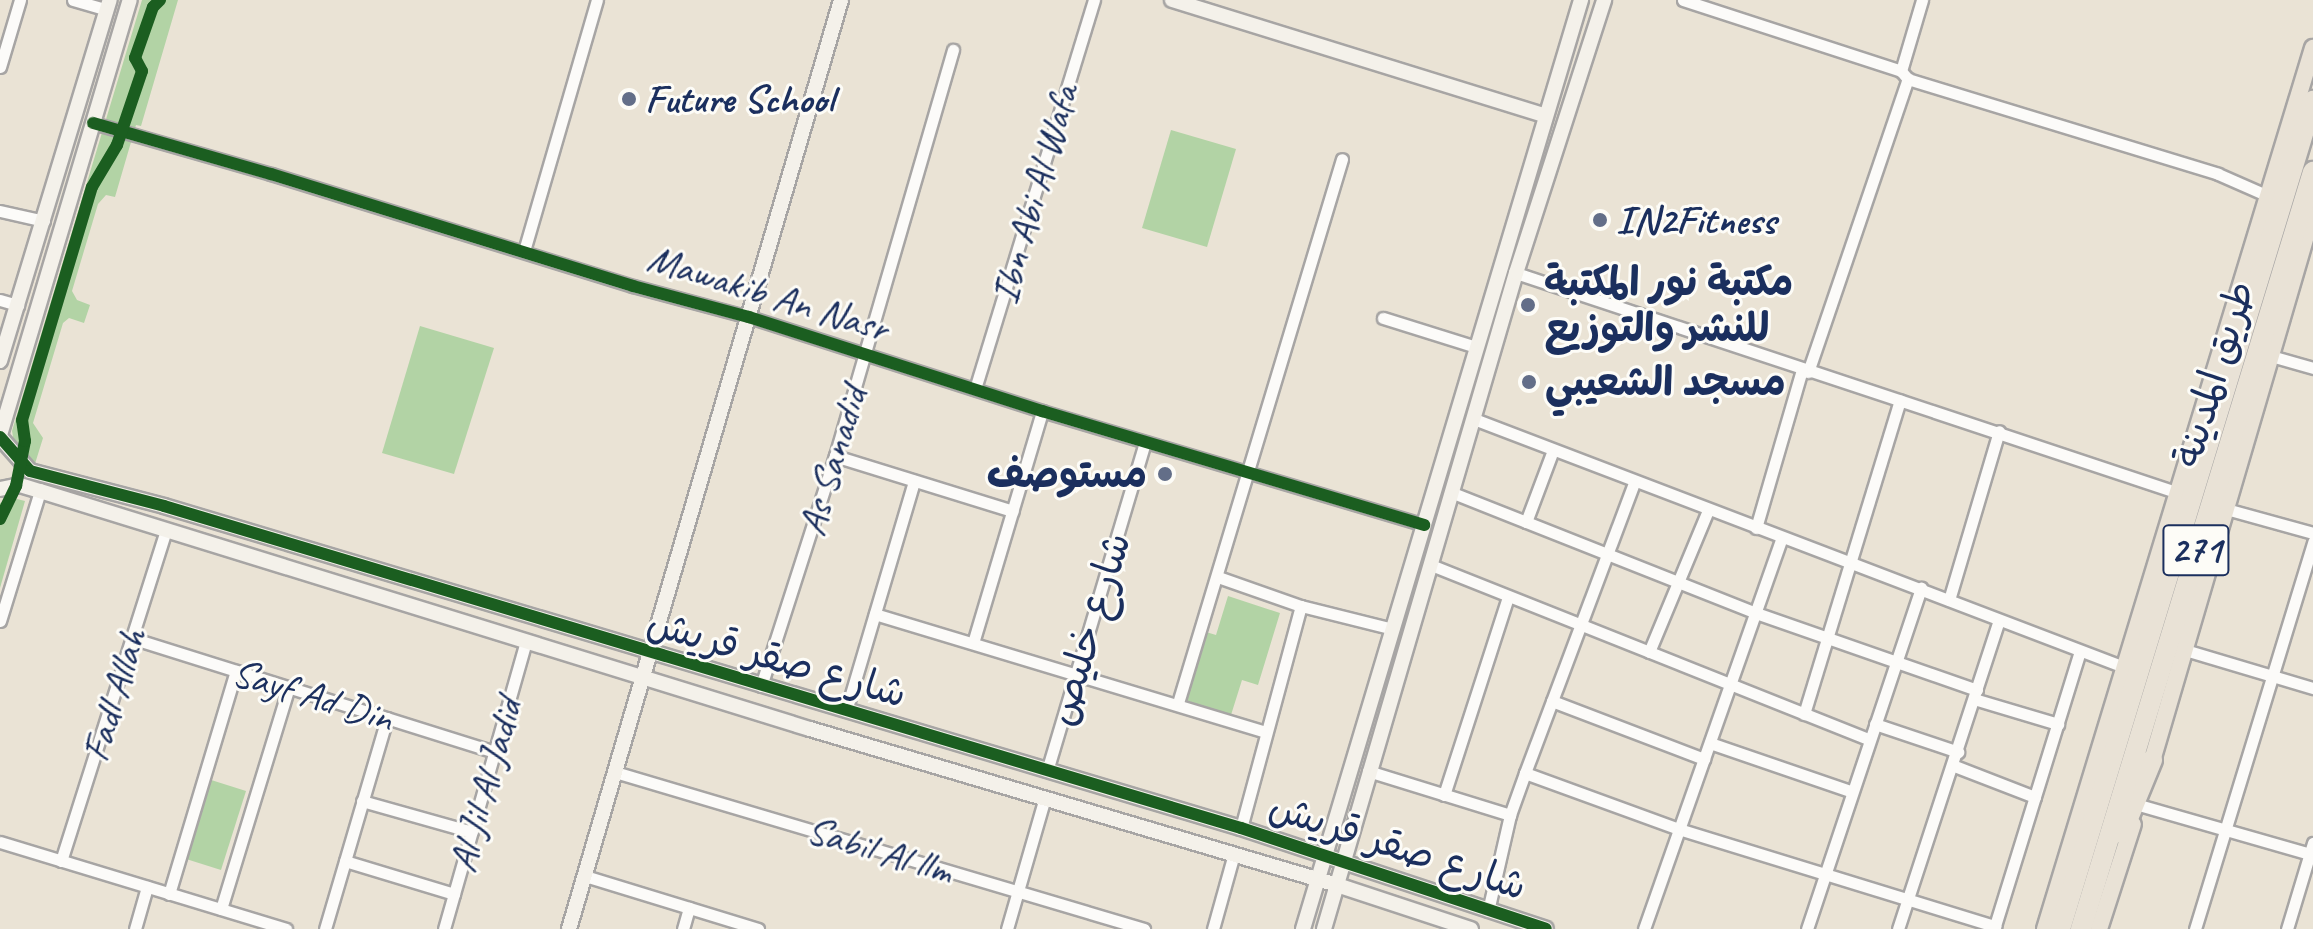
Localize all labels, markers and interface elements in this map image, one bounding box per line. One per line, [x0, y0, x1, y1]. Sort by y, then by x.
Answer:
place label: Future School [645, 75, 832, 123]
street label: Ibn Abi Al Wafa [980, 78, 1088, 310]
marker: Future School [620, 90, 638, 108]
place label: IN2Fitness [1616, 196, 1776, 244]
marker: IN2Fitness [1591, 211, 1609, 229]
street label: Mawakib An Nasr [642, 234, 894, 352]
place label: مكتبة نور المكتبة للنشر والتوزيع [1544, 258, 1793, 352]
street label: طريق المدينة [2163, 275, 2265, 473]
marker: مكتبة نور المكتبة للنشر والتوزيع [1519, 296, 1537, 314]
place label: مسجد الشعيبي [1545, 358, 1786, 406]
marker: مسجد الشعيبي [1520, 373, 1538, 391]
street label: As Sanadid [787, 381, 877, 541]
place label: مستوصف [987, 450, 1147, 498]
marker: مستوصف [1154, 463, 1176, 485]
road number: 271 [2162, 516, 2230, 584]
street label: شارع خليص [1037, 527, 1141, 731]
street label: شارع صقر قريش [642, 598, 912, 718]
street label: Fadl Allah [71, 623, 157, 767]
street label: Sayf Ad Din [227, 648, 399, 742]
street label: Al Jil Al Jadid [437, 693, 533, 877]
street label: شارع صقر قريش [1263, 782, 1533, 910]
street label: Sabil Al llm [801, 805, 959, 895]

